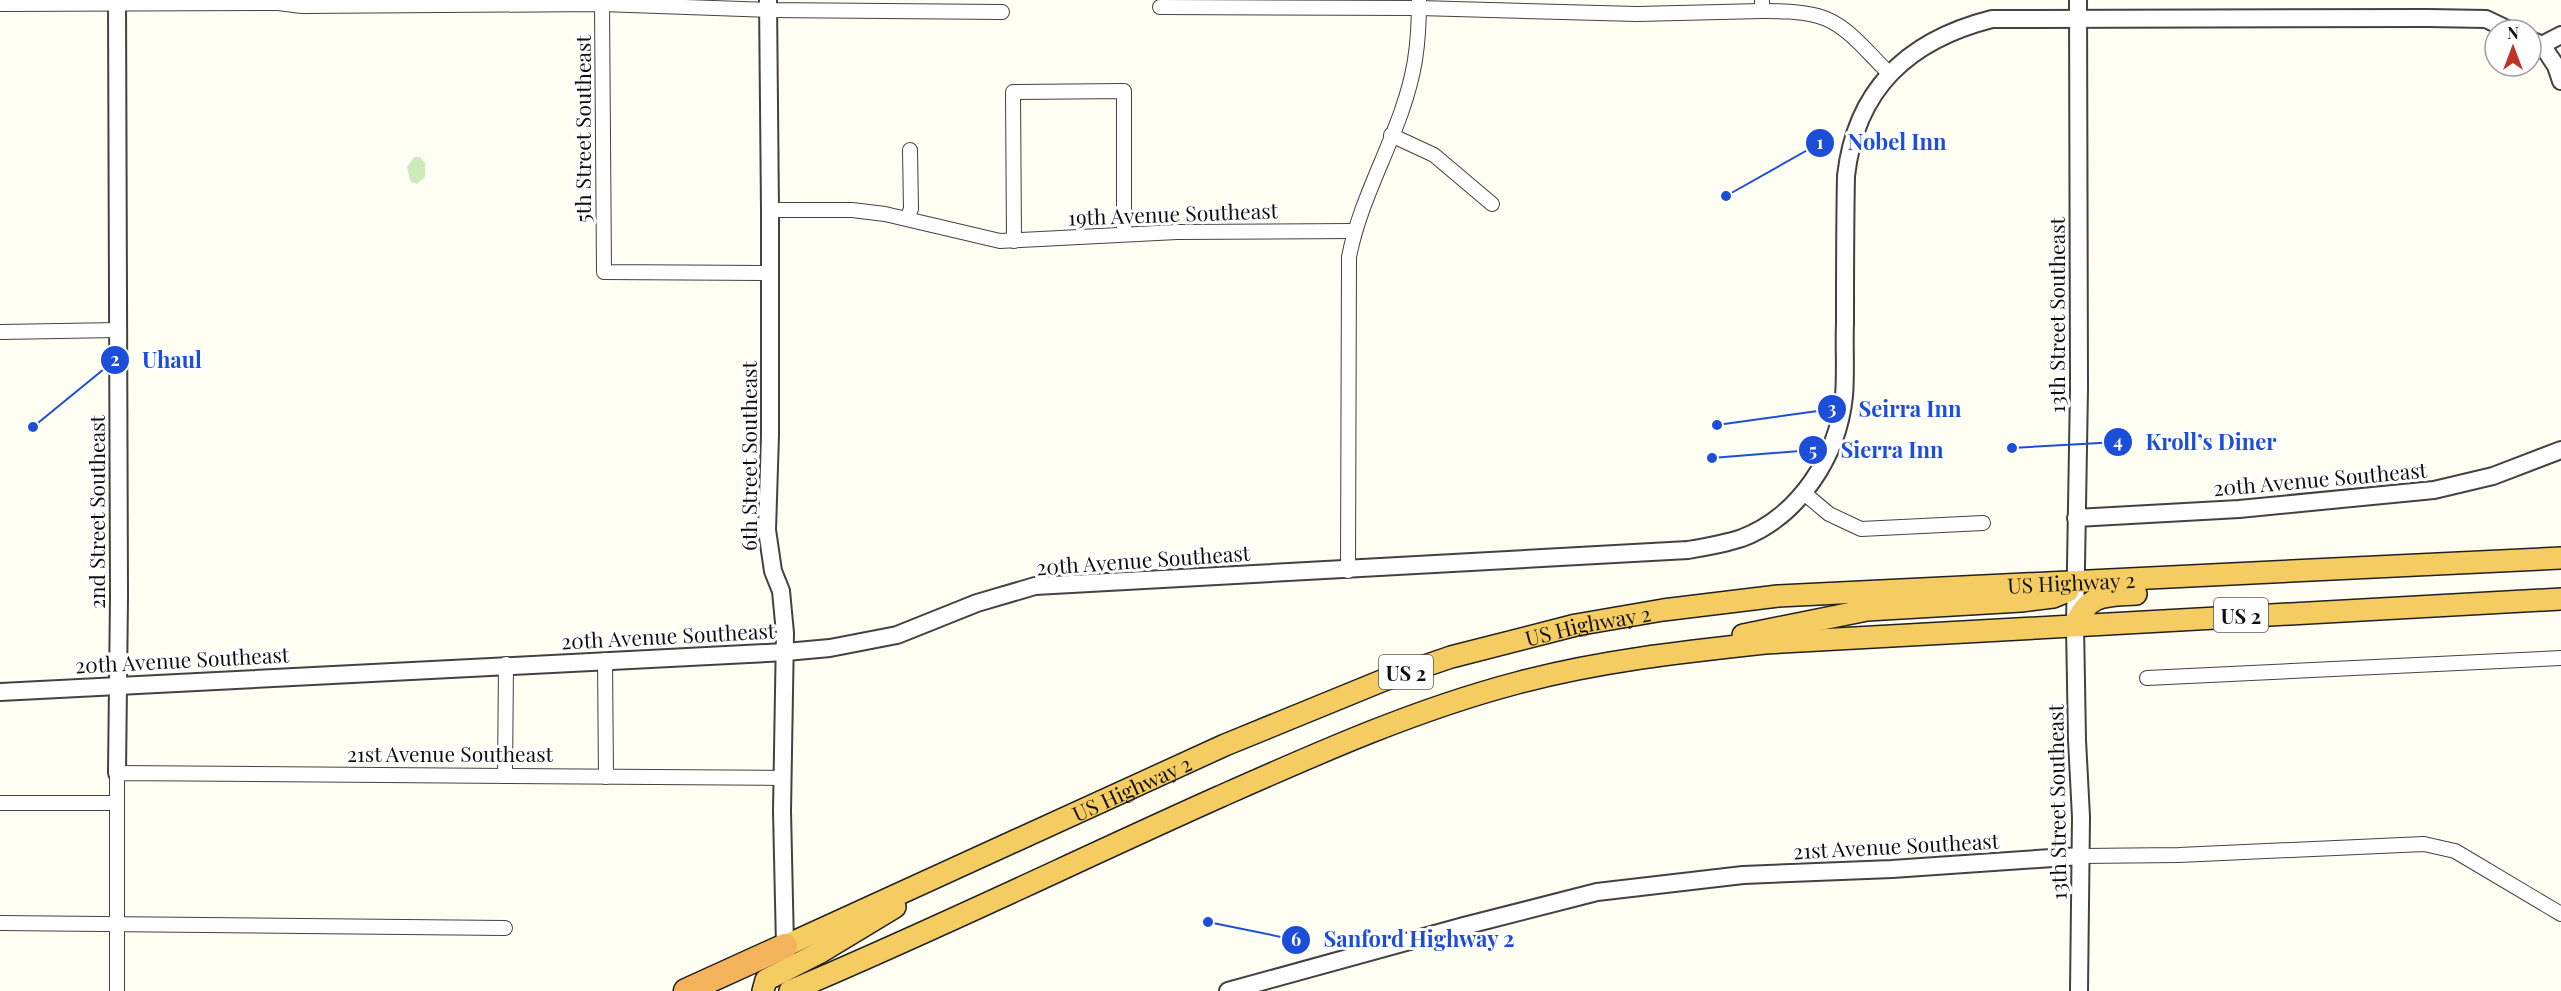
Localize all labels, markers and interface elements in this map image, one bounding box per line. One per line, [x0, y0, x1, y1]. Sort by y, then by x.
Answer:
north arrow [2483, 18, 2543, 78]
text: N [2507, 22, 2519, 43]
street label: 5th Street Southeast [568, 35, 596, 223]
callout: Nobel Inn [1805, 123, 1958, 163]
text: Nobel Inn [1847, 126, 1947, 156]
text: 1 [1817, 130, 1824, 154]
street label: 19th Avenue Southeast [1068, 195, 1279, 231]
street label: 13th Street Southeast [2042, 216, 2070, 413]
callout: Uhaul [100, 340, 214, 380]
text: Uhaul [142, 344, 202, 374]
text: 2 [110, 347, 120, 371]
street label: 6th Street Southeast [734, 361, 762, 551]
callout: Seirra Inn [1817, 389, 1974, 429]
text: Seirra Inn [1858, 393, 1962, 423]
text: 3 [1828, 396, 1837, 420]
street label: 2nd Street Southeast [82, 414, 110, 609]
callout: Kroll’s Diner [2103, 422, 2288, 462]
text: Kroll’s Diner [2145, 426, 2277, 456]
text: 4 [2113, 429, 2123, 453]
callout: Sierra Inn [1798, 430, 1955, 470]
text: Sierra Inn [1841, 434, 1944, 464]
text: 5 [1809, 438, 1817, 462]
street label: 20th Avenue Southeast [2212, 455, 2428, 501]
street label: 20th Avenue Southeast [1035, 538, 1251, 580]
street label: US Highway 2 [2007, 565, 2136, 599]
street label: US Highway 2 [1522, 598, 1653, 652]
road number: US 2 [2214, 598, 2268, 632]
street label: 20th Avenue Southeast [560, 615, 776, 655]
street label: 20th Avenue Southeast [74, 639, 290, 679]
road number: US 2 [1379, 655, 1433, 689]
street label: 13th Street Southeast [2040, 703, 2072, 900]
street label: 21st Avenue Southeast [347, 739, 554, 767]
street label: US Highway 2 [1068, 748, 1196, 827]
street label: 21st Avenue Southeast [1792, 826, 2000, 864]
callout: Sanford Highway 2 [1281, 920, 1527, 960]
text: Sanford Highway 2 [1323, 923, 1515, 953]
text: 6 [1291, 927, 1301, 951]

